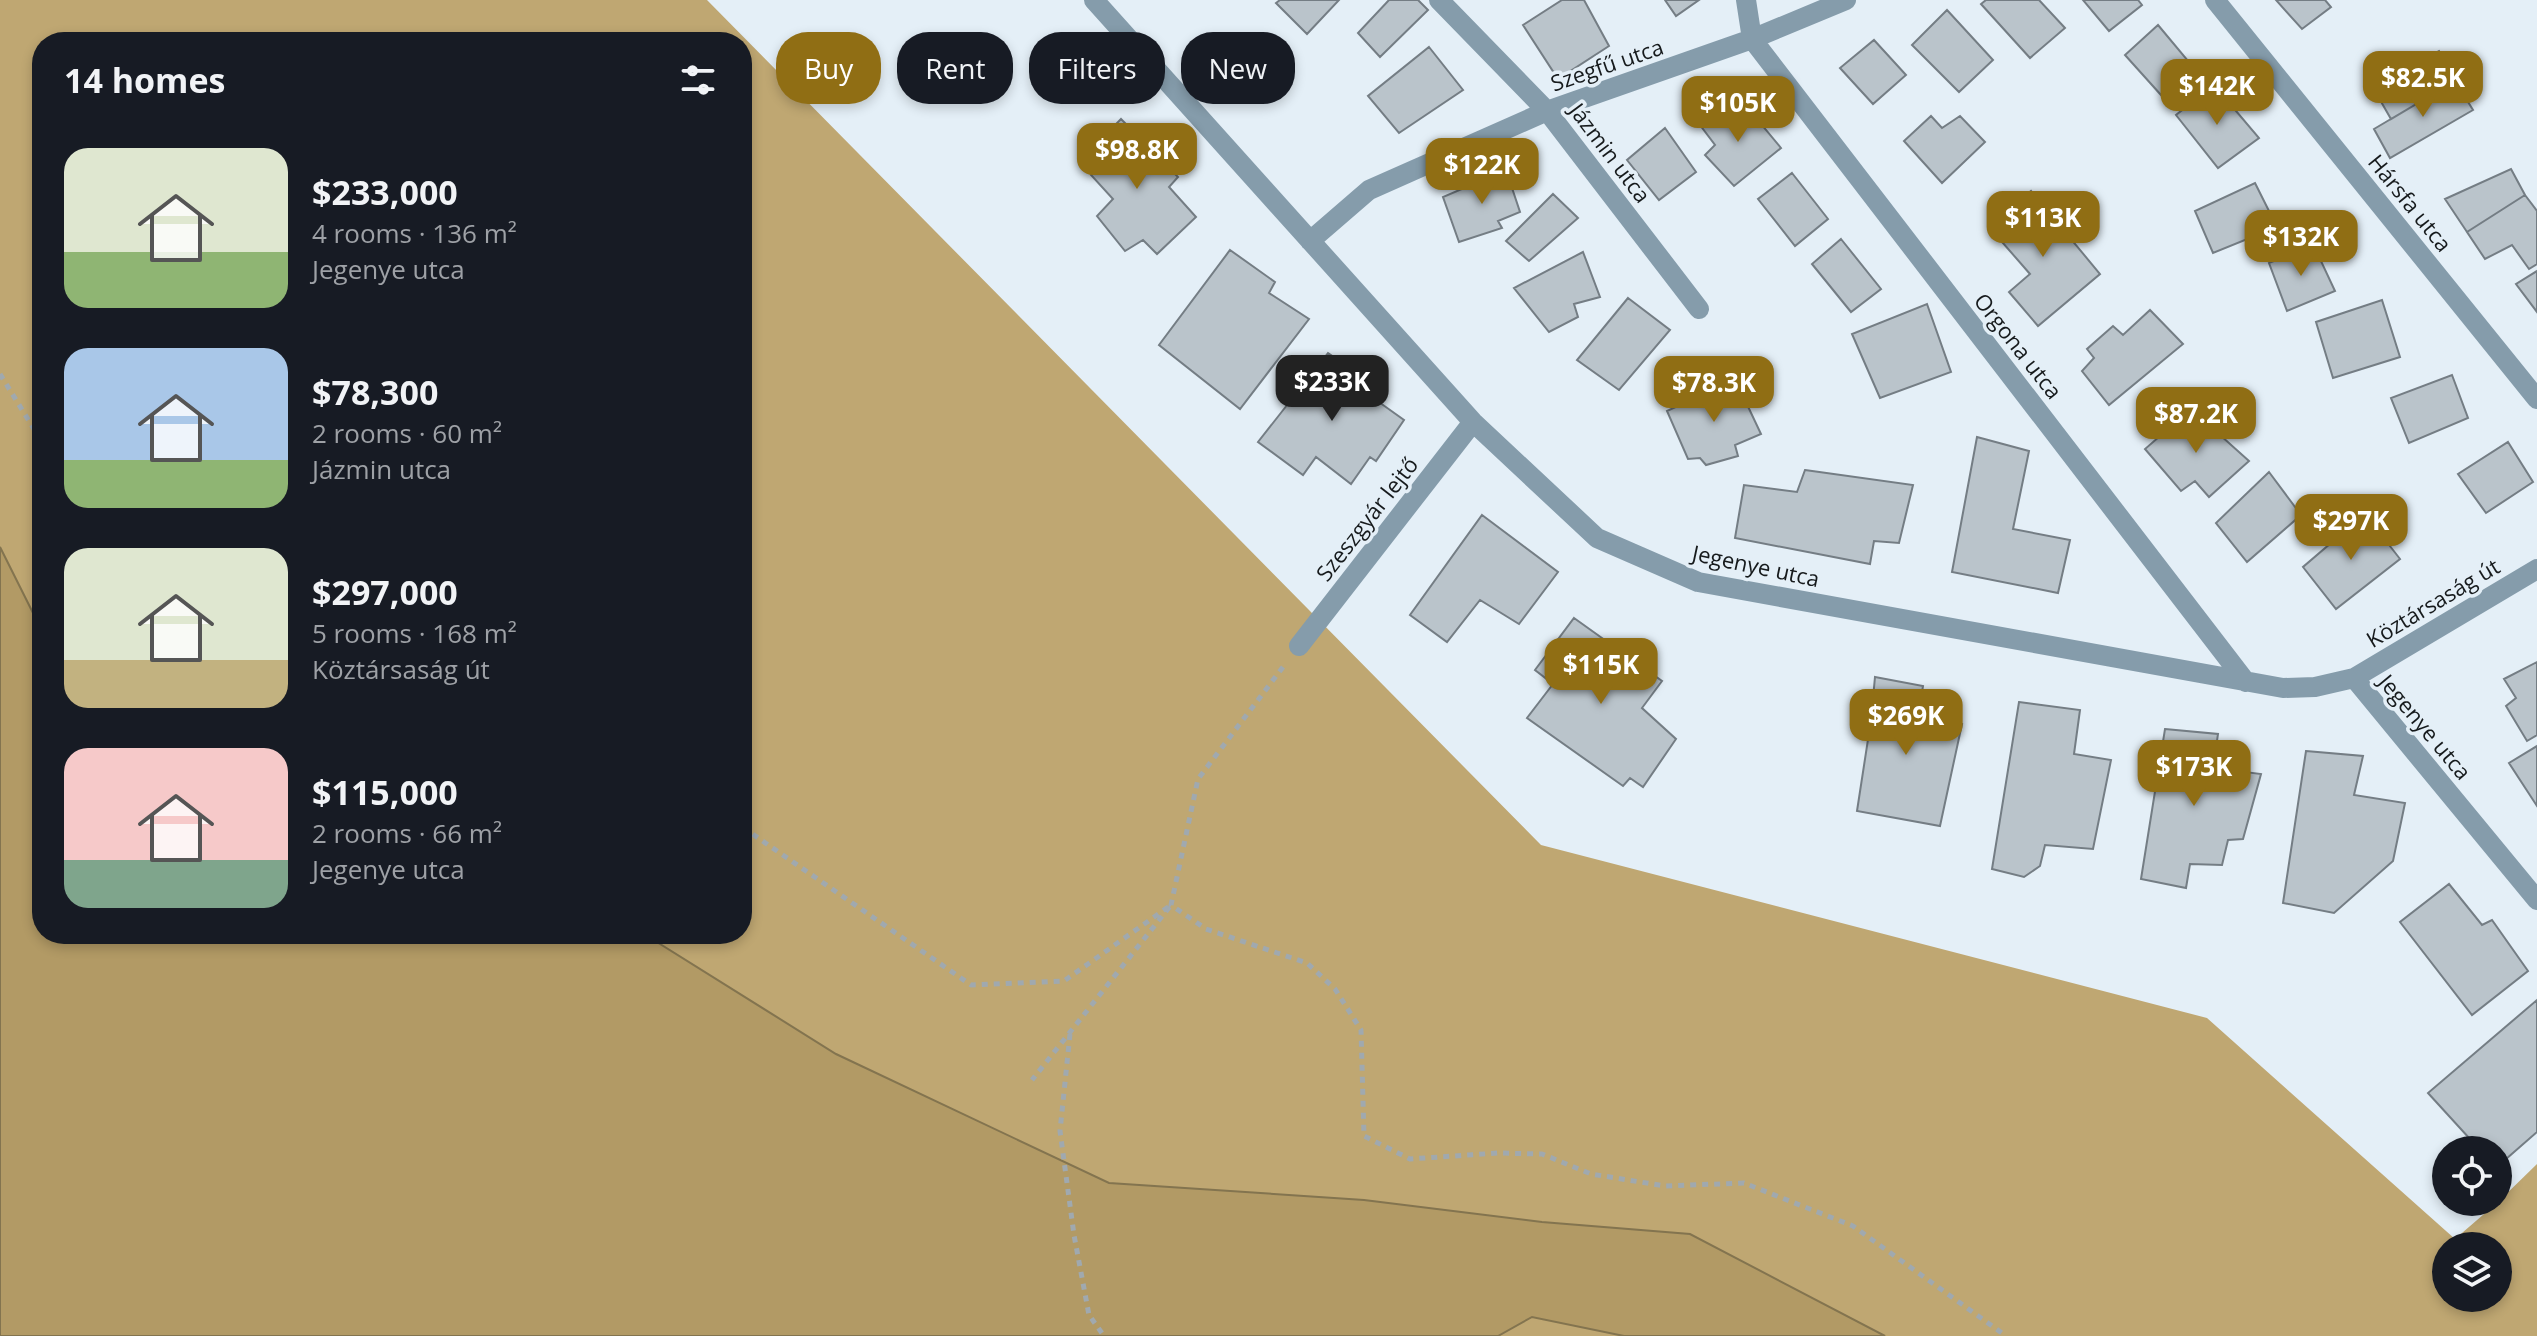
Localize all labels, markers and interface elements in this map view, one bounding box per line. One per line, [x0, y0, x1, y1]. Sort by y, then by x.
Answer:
street label: Szegfű utca [1546, 31, 1667, 97]
chip: Buy [776, 32, 881, 104]
chip: Rent [897, 32, 1013, 104]
chip: Filters [1029, 32, 1165, 104]
chip: New [1181, 32, 1295, 104]
pin: $82.5K [2358, 51, 2488, 119]
text: 14 homes [64, 57, 225, 103]
icon: filters [676, 58, 720, 102]
pin: $142K [2161, 59, 2273, 127]
text: $82.5K [2381, 59, 2465, 95]
text: $142K [2179, 67, 2255, 103]
pin: $105K [1682, 76, 1794, 144]
text: $105K [1700, 84, 1776, 120]
street label: Jázmin utca [1562, 95, 1658, 208]
pin: $98.8K [1072, 123, 1202, 191]
text: $98.8K [1095, 131, 1179, 167]
pin: $122K [1426, 138, 1538, 206]
text: $122K [1444, 146, 1520, 182]
street label: Hársfa utca [2362, 147, 2459, 257]
text: $233,000 [312, 169, 458, 215]
icon: home [128, 180, 224, 276]
pin: $113K [1987, 191, 2099, 259]
text: $113K [2005, 199, 2081, 235]
pin: $132K [2245, 210, 2357, 278]
text: 4 rooms · 136 m² [312, 215, 517, 251]
text: $132K [2263, 218, 2339, 254]
text: Jegenye utca [312, 251, 465, 287]
street label: Orgona utca [1968, 286, 2070, 405]
pin: $233K [1276, 355, 1388, 423]
pin: $78.3K [1649, 356, 1779, 424]
text: $233K [1294, 363, 1370, 399]
text: $78.3K [1672, 364, 1756, 400]
text: $78,300 [312, 369, 438, 415]
icon: home [128, 380, 224, 476]
pin: $87.2K [2131, 387, 2261, 455]
text: $87.2K [2154, 395, 2238, 431]
text: 2 rooms · 60 m² [312, 415, 502, 451]
street label: Szeszgyár lejtő [1308, 450, 1424, 587]
text: Jázmin utca [312, 451, 451, 487]
pin: $297K [2295, 494, 2407, 562]
text: $297K [2313, 502, 2389, 538]
street label: Jegenye utca [1688, 536, 1823, 593]
street label: Köztársaság út [2360, 550, 2505, 654]
text: $297,000 [312, 569, 458, 615]
icon: home [128, 580, 224, 676]
text: 5 rooms · 168 m² [312, 615, 517, 651]
pin: $115K [1545, 638, 1657, 706]
text: $115K [1563, 646, 1639, 682]
text: Köztársaság út [312, 651, 490, 687]
street label: Jegenye utca [2371, 666, 2479, 786]
pin: $269K [1850, 689, 1962, 757]
text: $269K [1868, 697, 1944, 733]
pin: $173K [2138, 740, 2250, 808]
text: $173K [2156, 748, 2232, 784]
text: $115,000 [312, 769, 458, 815]
icon: home [128, 780, 224, 876]
text: 2 rooms · 66 m² [312, 815, 502, 851]
text: Jegenye utca [312, 851, 465, 887]
map controls [2432, 1136, 2512, 1312]
button: locate [2432, 1136, 2512, 1216]
button: layers [2432, 1232, 2512, 1312]

